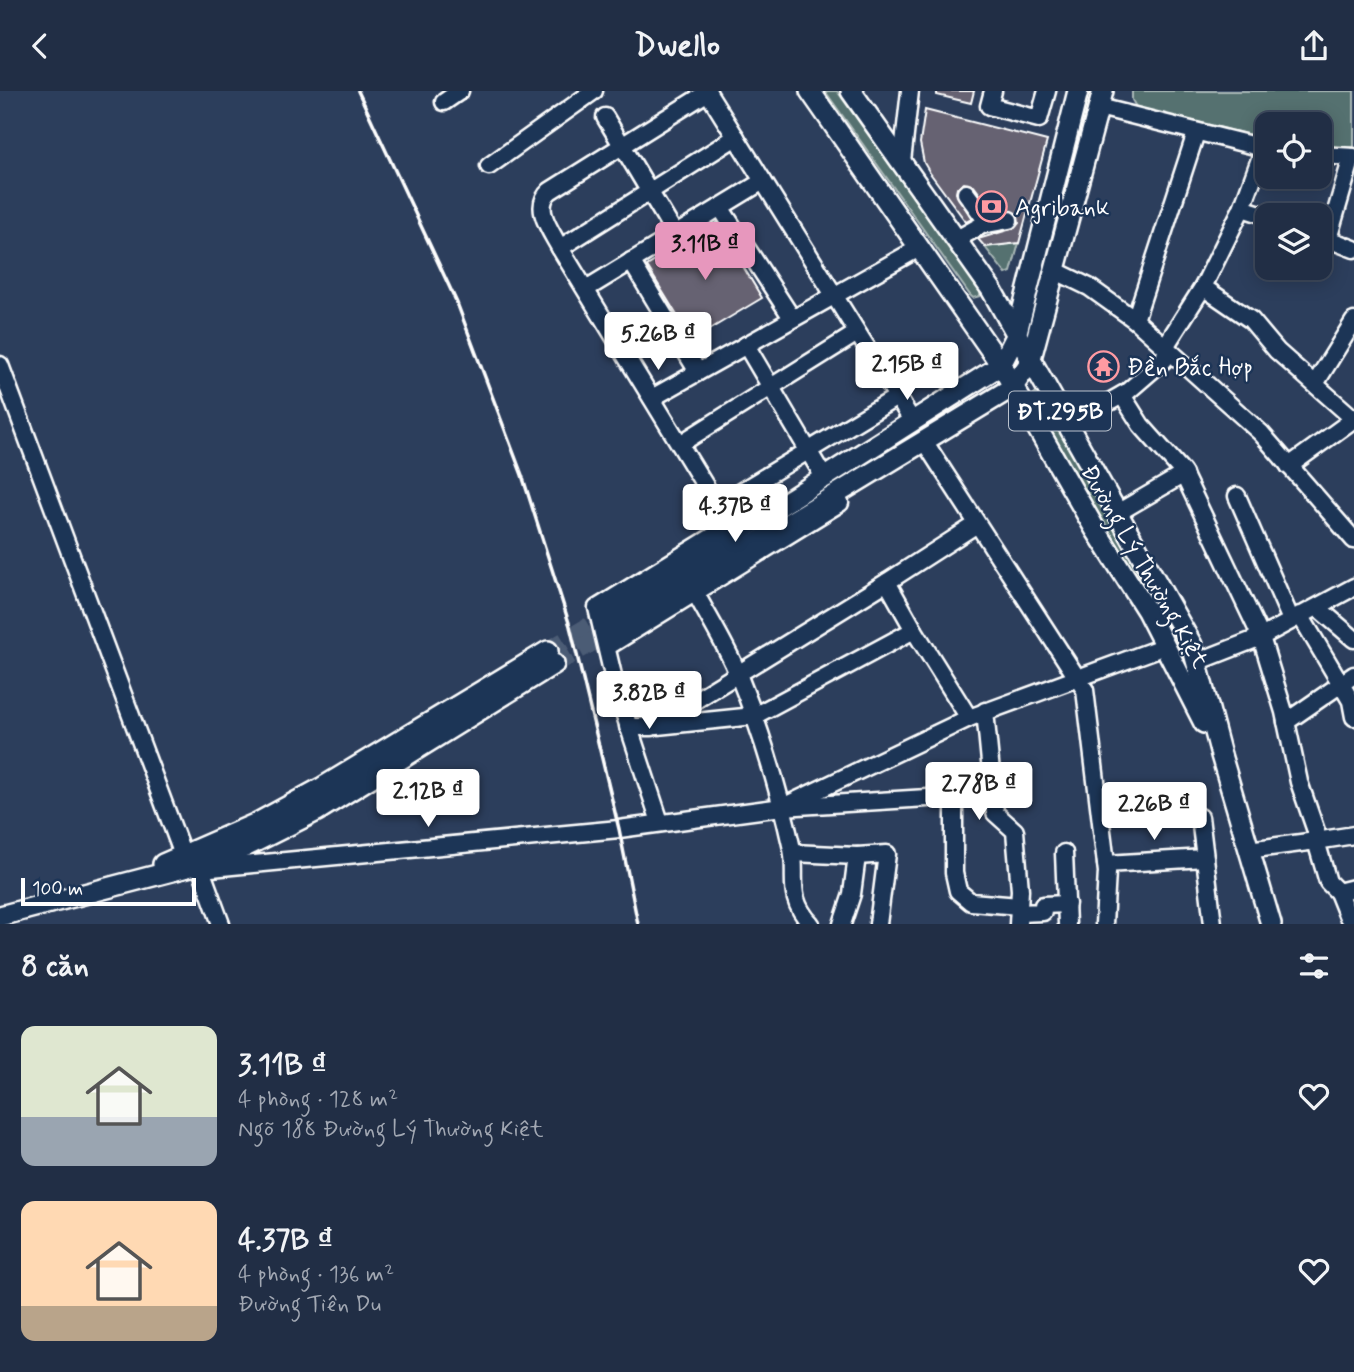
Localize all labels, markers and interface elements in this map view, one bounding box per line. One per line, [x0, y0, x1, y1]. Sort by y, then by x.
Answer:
text: Dwello [634, 25, 720, 67]
icon: back [21, 27, 59, 65]
icon: share [1295, 27, 1333, 65]
map controls [1255, 112, 1332, 280]
button: locate [1255, 112, 1332, 189]
bank icon: Agribank [975, 190, 1009, 224]
place label: Agribank [1015, 193, 1109, 224]
button: layers [1255, 203, 1332, 280]
pin: 3.11B ₫ [640, 223, 770, 282]
text: 3.11B ₫ [671, 230, 739, 260]
pin: 5.26B ₫ [593, 313, 723, 372]
text: 5.26B ₫ [620, 320, 696, 350]
pin: 2.15B ₫ [842, 343, 972, 402]
text: 2.15B ₫ [871, 350, 943, 380]
temple icon: Đền Bắc Hợp [1087, 350, 1121, 384]
place label: Đền Bắc Hợp [1127, 353, 1253, 384]
road number: ĐT.295B [1009, 391, 1111, 431]
street label: Đường Lý Thường Kiệt [1070, 459, 1215, 676]
pin: 4.37B ₫ [670, 484, 800, 544]
text: 4.37B ₫ [699, 492, 771, 522]
pin: 3.82B ₫ [584, 671, 714, 731]
text: 3.82B ₫ [613, 679, 685, 709]
pin: 2.78B ₫ [914, 763, 1044, 822]
pin: 2.12B ₫ [363, 769, 493, 829]
text: 2.78B ₫ [941, 770, 1017, 800]
text: 2.12B ₫ [392, 777, 464, 807]
pin: 2.26B ₫ [1089, 783, 1219, 842]
text: 2.26B ₫ [1118, 790, 1190, 820]
scale bar [21, 875, 196, 907]
text: 100 m [32, 877, 83, 902]
text: 8 căn [21, 947, 89, 986]
icon: filters [1295, 947, 1333, 985]
text: 3.11B ₫ [238, 1046, 327, 1085]
icon: home [77, 1054, 161, 1138]
icon: heart [1295, 1077, 1333, 1115]
text: 4 phòng · 128 m² [238, 1085, 398, 1115]
text: Ngõ 188 Đường Lý Thường Kiệt [238, 1115, 544, 1145]
text: 4.37B ₫ [238, 1221, 333, 1260]
icon: home [77, 1229, 161, 1313]
icon: heart [1295, 1252, 1333, 1290]
text: 4 phòng · 136 m² [238, 1260, 394, 1290]
text: Đường Tiên Du [238, 1290, 381, 1320]

